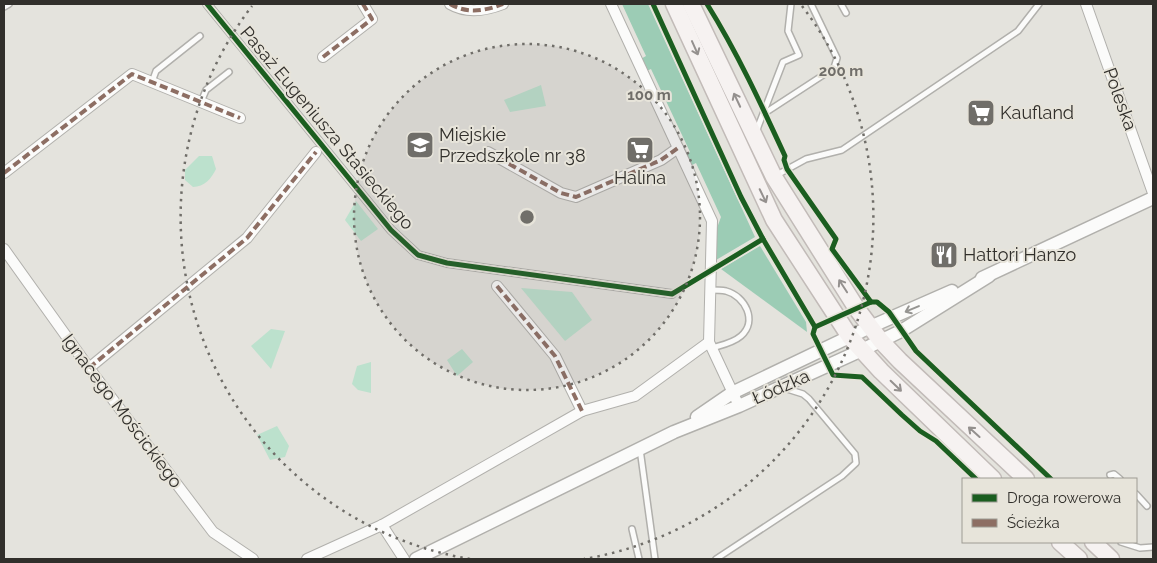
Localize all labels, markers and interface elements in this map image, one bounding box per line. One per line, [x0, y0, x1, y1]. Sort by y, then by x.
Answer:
street label: Pasaż Eugeniusza Stasieckiego [236, 22, 419, 234]
one-way arrow [690, 40, 700, 55]
text: 200 m [819, 62, 863, 80]
street label: Poleska [1099, 65, 1141, 133]
text: 100 m [627, 86, 671, 104]
one-way arrow [731, 93, 741, 108]
supermarket icon: Kaufland [966, 98, 996, 128]
place label: Kaufland [1000, 102, 1074, 123]
place label: Miejskie Przedszkole nr 38 [439, 124, 586, 166]
school or university icon: Miejskie Przedszkole nr 38 [405, 130, 435, 160]
supermarket icon: Halina [625, 135, 655, 165]
place label: Halina [614, 167, 666, 188]
one-way arrow [758, 188, 768, 203]
centre of rings [518, 208, 536, 226]
restaurant icon: Hattori Hanzo [929, 240, 959, 270]
place label: Hattori Hanzo [963, 244, 1077, 265]
one-way arrow [837, 280, 847, 294]
one-way arrow [905, 304, 920, 314]
street label: Ignacego Mościckiego [58, 330, 187, 492]
street label: Łódzka [749, 365, 813, 408]
one-way arrow [889, 380, 902, 392]
one-way arrow [968, 426, 981, 438]
legend [962, 478, 1137, 543]
text: Droga rowerowa [1007, 489, 1121, 507]
text: Ścieżka [1007, 514, 1060, 532]

